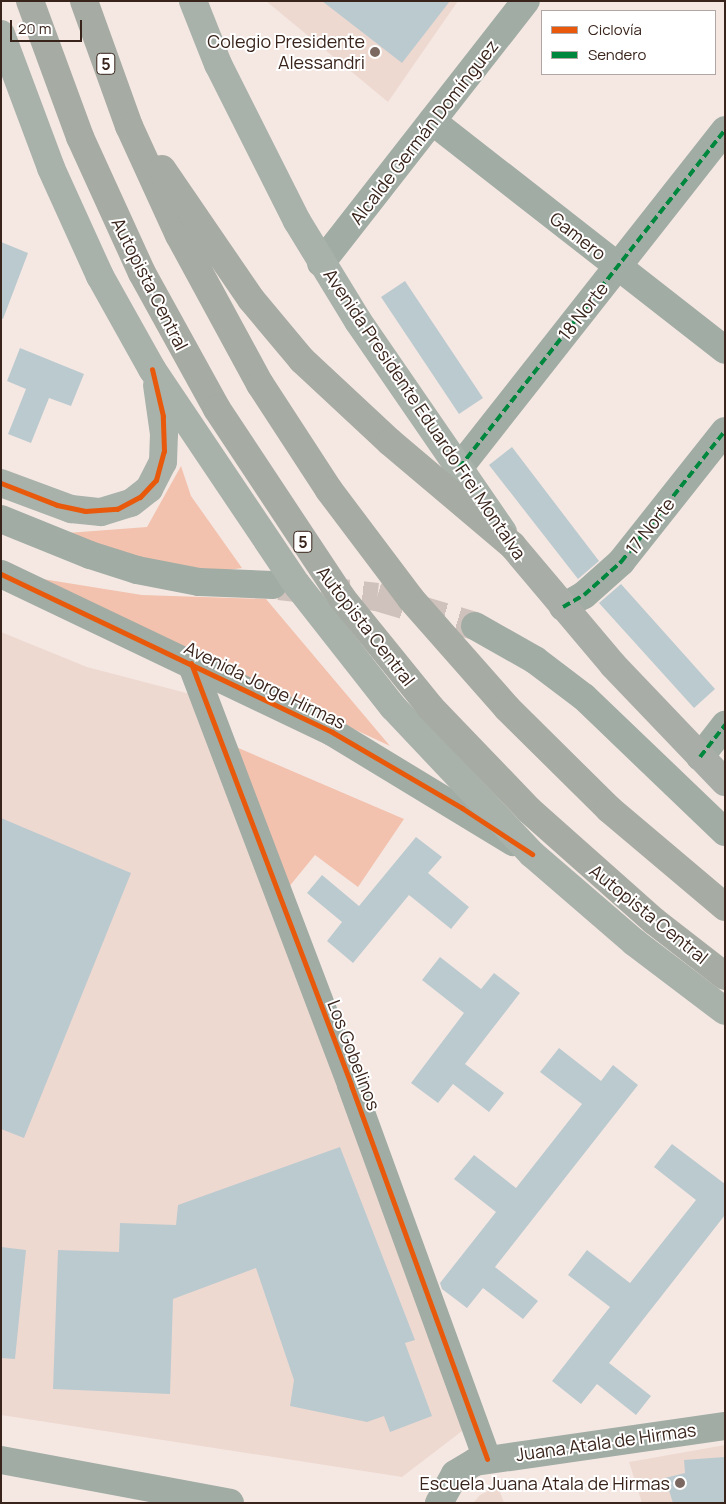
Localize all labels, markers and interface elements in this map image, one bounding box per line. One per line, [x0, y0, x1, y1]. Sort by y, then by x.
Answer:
scale bar [12, 10, 85, 42]
legend [541, 10, 716, 75]
text: 20 m [18, 18, 51, 39]
text: Ciclovía [588, 19, 642, 40]
place label: Colegio Presidente Alessandri [207, 31, 365, 74]
street label: Alcalde Germán Domínguez [345, 35, 503, 229]
text: Sendero [588, 44, 646, 65]
marker: Colegio Presidente Alessandri [369, 46, 381, 58]
road number: 5 [96, 51, 116, 78]
street label: Gamero [546, 207, 610, 265]
street label: Autopista Central [107, 214, 193, 354]
street label: Avenida Presidente Eduardo Frei Montalva [319, 265, 531, 563]
street label: 18 Norte [554, 278, 612, 344]
street label: 17 Norte [621, 493, 679, 559]
road number: 5 [293, 528, 313, 556]
street label: Autopista Central [313, 562, 419, 690]
street label: Avenida Jorge Hirmas [181, 637, 349, 733]
street label: Autopista Central [585, 860, 713, 968]
street label: Los Gobelinos [323, 997, 385, 1113]
street label: Juana Atala de Hirmas [514, 1419, 698, 1465]
place label: Escuela Juana Atala de Hirmas [419, 1472, 670, 1494]
marker: Escuela Juana Atala de Hirmas [674, 1477, 686, 1489]

